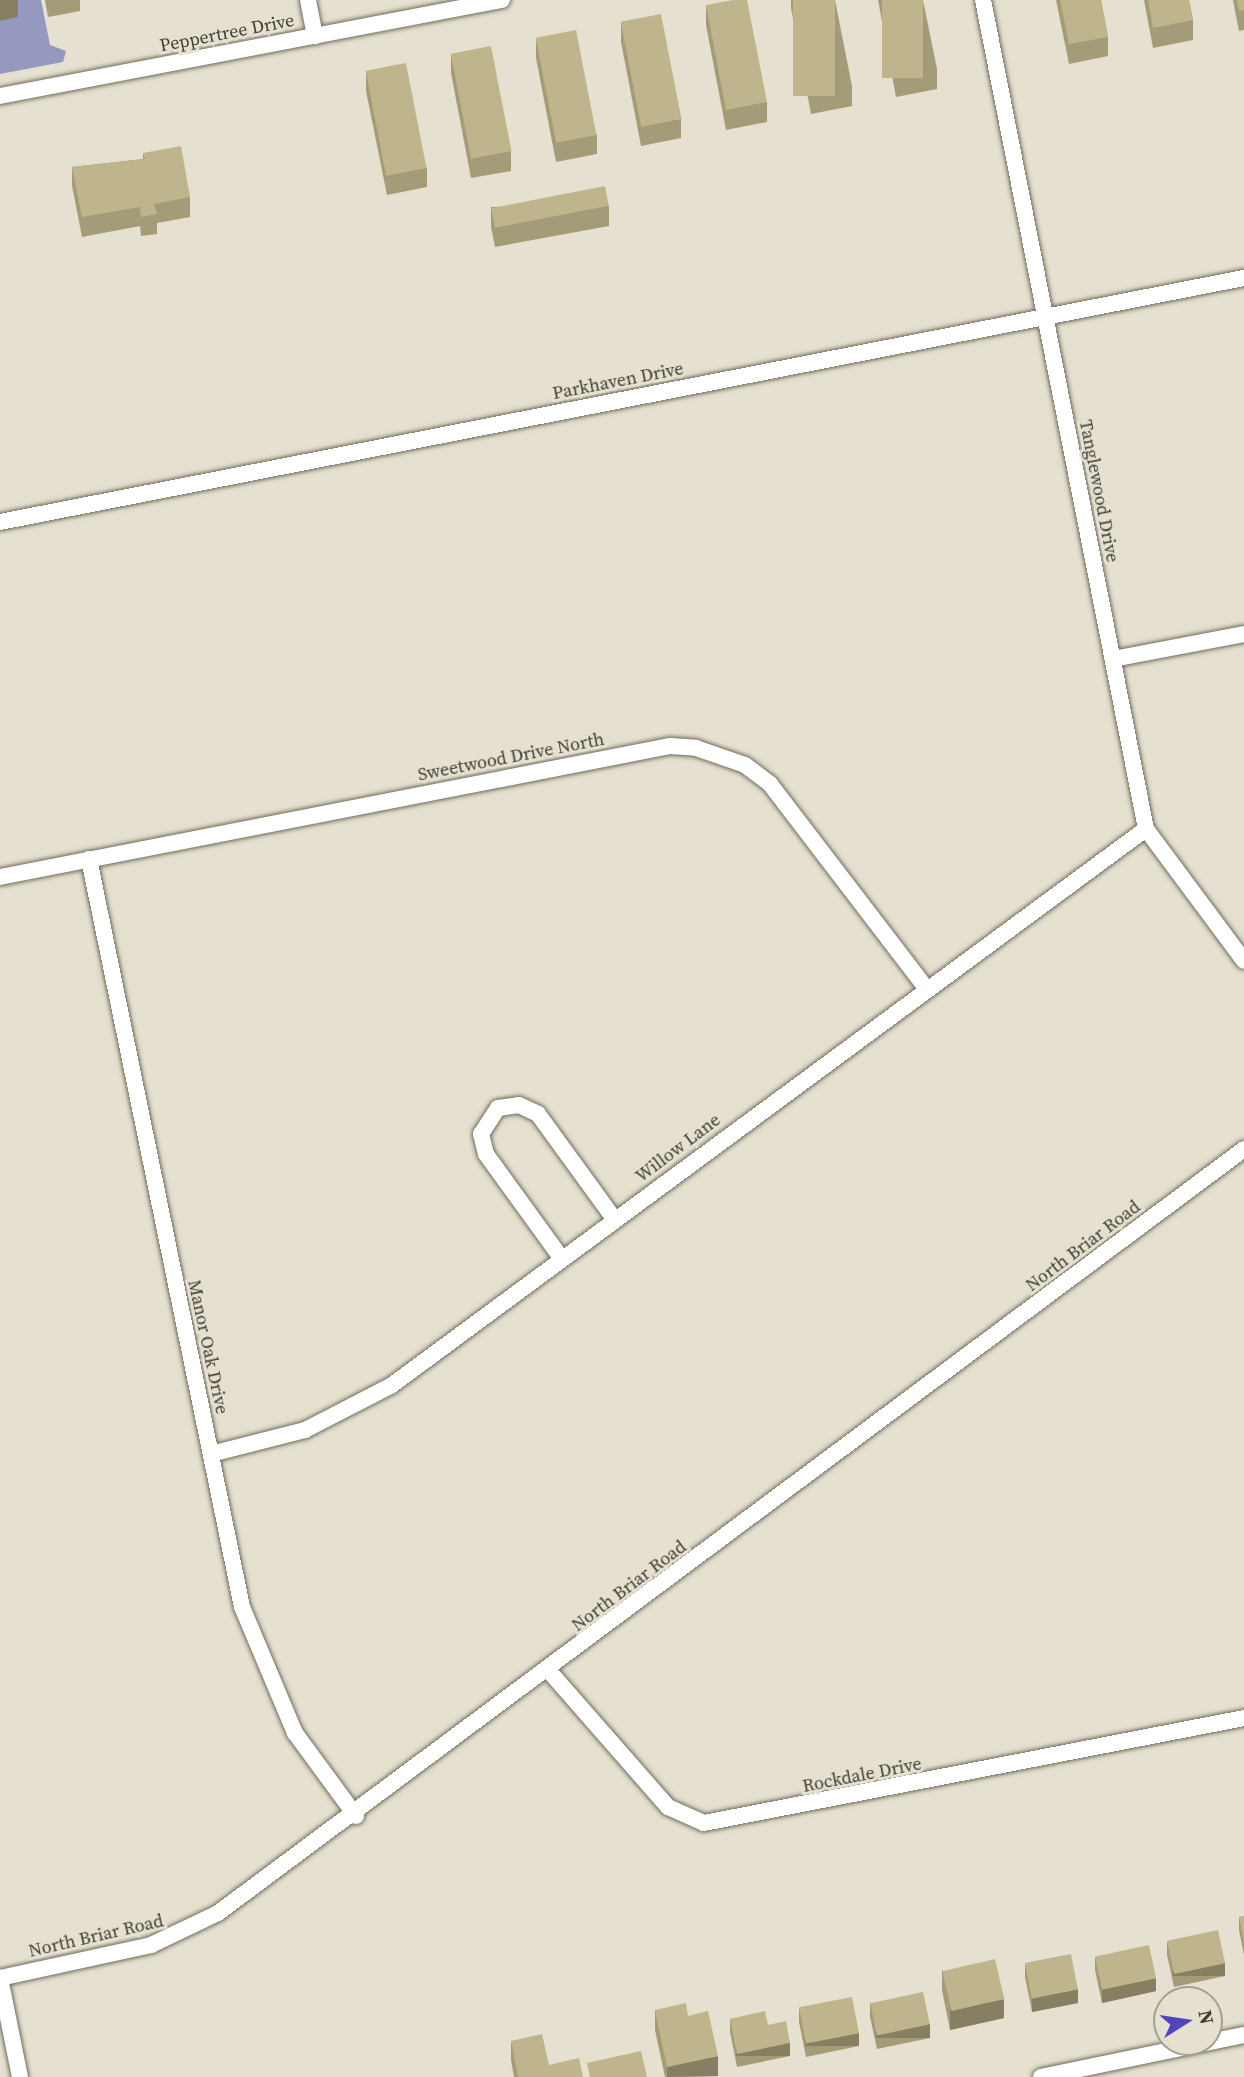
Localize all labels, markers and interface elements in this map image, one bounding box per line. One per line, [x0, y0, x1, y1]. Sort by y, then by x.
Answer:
street label: Peppertree Drive [158, 9, 296, 57]
street label: Parkhaven Drive [551, 358, 685, 404]
street label: Tanglewood Drive [1075, 418, 1123, 564]
street label: Sweetwood Drive North [416, 728, 606, 786]
street label: Willow Lane [631, 1109, 725, 1187]
street label: North Briar Road [1022, 1196, 1144, 1296]
street label: Manor Oak Drive [183, 1278, 233, 1416]
street label: North Briar Road [568, 1536, 690, 1636]
street label: Rockdale Drive [801, 1753, 923, 1797]
street label: North Briar Road [26, 1910, 166, 1962]
north arrow [1153, 1986, 1223, 2056]
text: N [1192, 2008, 1221, 2027]

